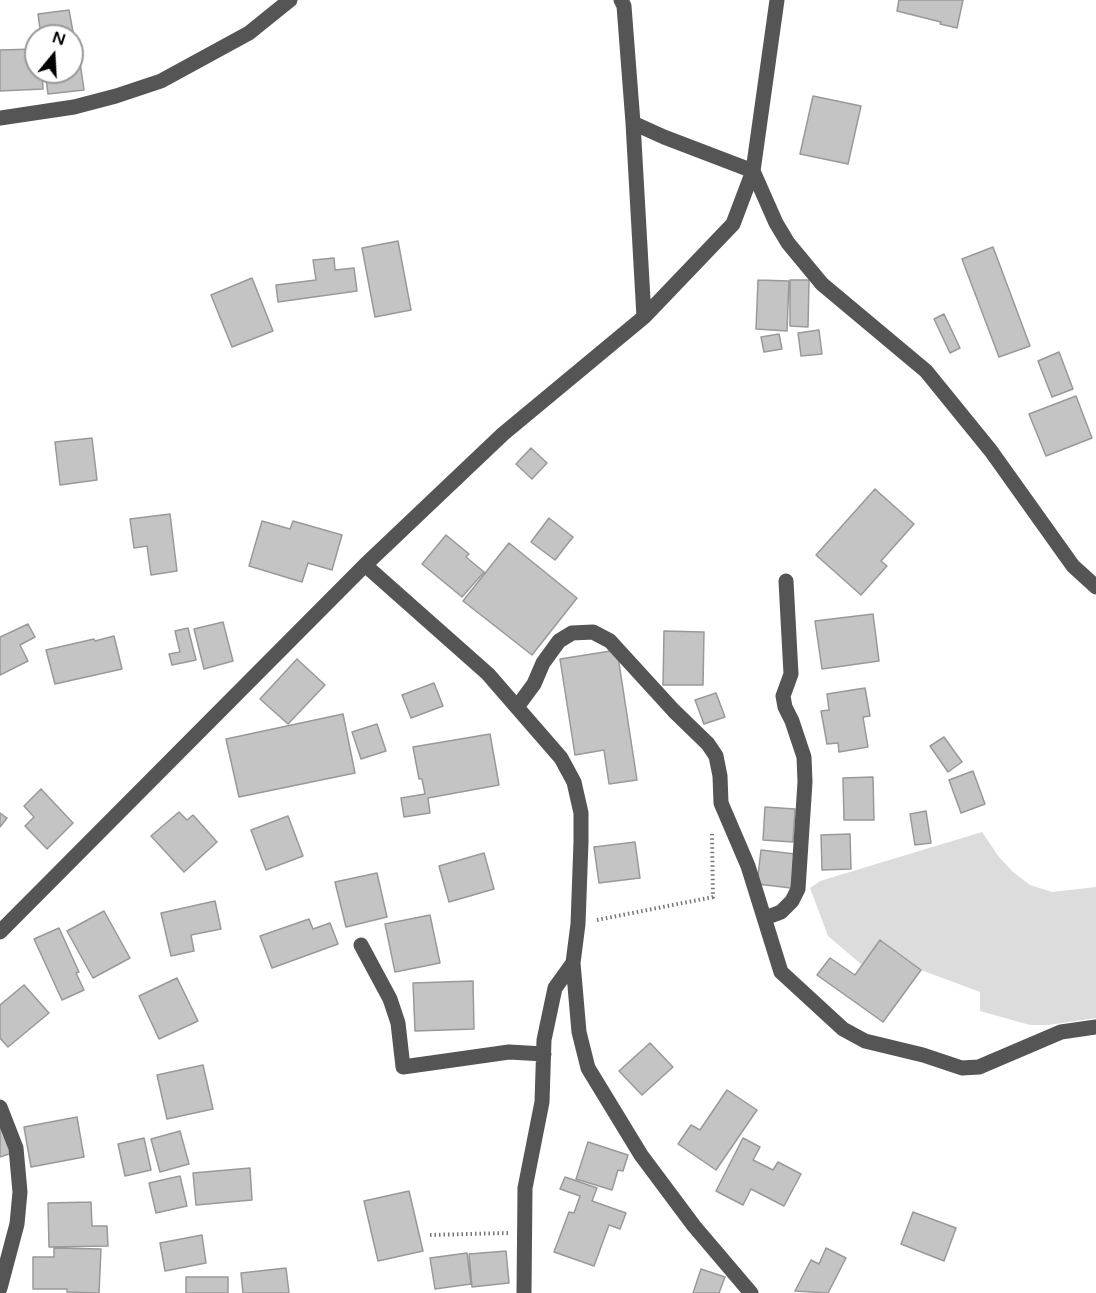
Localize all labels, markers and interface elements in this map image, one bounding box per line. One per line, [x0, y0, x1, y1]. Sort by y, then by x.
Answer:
north arrow [24, 24, 84, 84]
text: N [50, 27, 68, 50]

